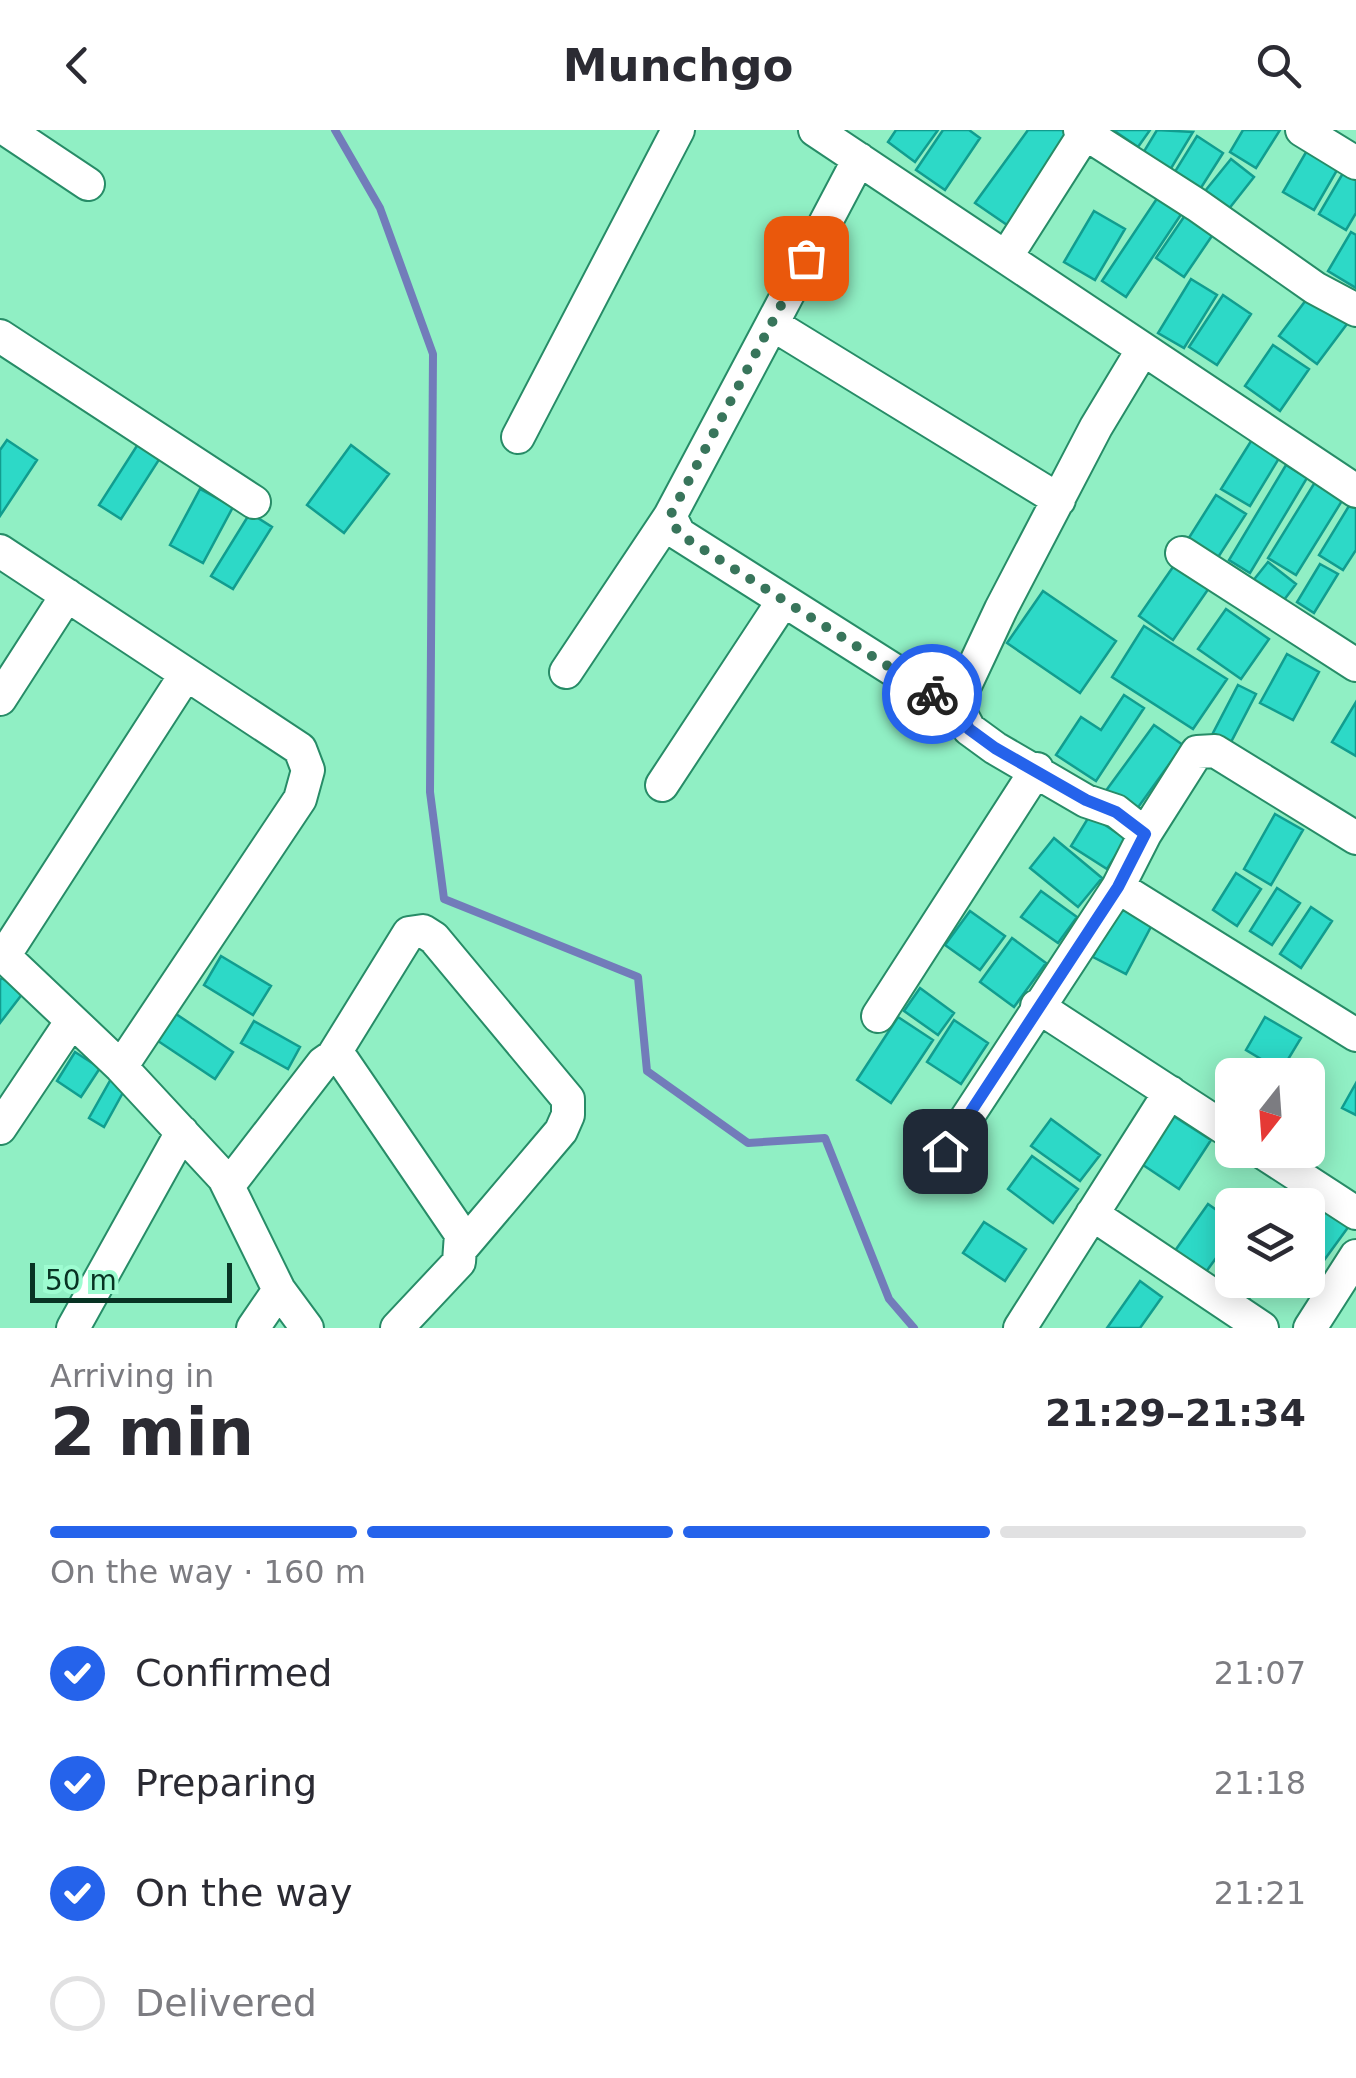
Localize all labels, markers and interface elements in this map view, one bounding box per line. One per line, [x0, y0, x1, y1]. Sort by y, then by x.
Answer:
icon: back [50, 38, 105, 93]
icon: search [1251, 38, 1306, 93]
text: Munchgo [563, 39, 793, 92]
pin [764, 216, 849, 301]
icon: bag [779, 231, 834, 286]
courier [882, 644, 982, 744]
icon: bike [905, 667, 960, 722]
north arrow [1215, 1058, 1325, 1168]
map controls [1215, 1058, 1325, 1298]
pin [903, 1109, 988, 1194]
icon: home [918, 1124, 973, 1179]
button: layers [1215, 1188, 1325, 1298]
scale bar [30, 1258, 232, 1302]
text: 50 m [45, 1264, 117, 1297]
text: Arriving in [50, 1357, 214, 1395]
text: 21:29–21:34 [1045, 1391, 1306, 1435]
text: 2 min [50, 1395, 254, 1470]
text: On the way · 160 m [50, 1553, 366, 1591]
icon: check [50, 1646, 105, 1701]
text: Confirmed [135, 1651, 332, 1695]
text: 21:07 [1214, 1654, 1306, 1692]
icon: check [50, 1756, 105, 1811]
text: Preparing [135, 1761, 317, 1805]
text: 21:18 [1214, 1764, 1306, 1802]
icon: check [50, 1866, 105, 1921]
text: On the way [135, 1871, 352, 1915]
text: 21:21 [1214, 1874, 1306, 1912]
text: Delivered [135, 1981, 317, 2025]

